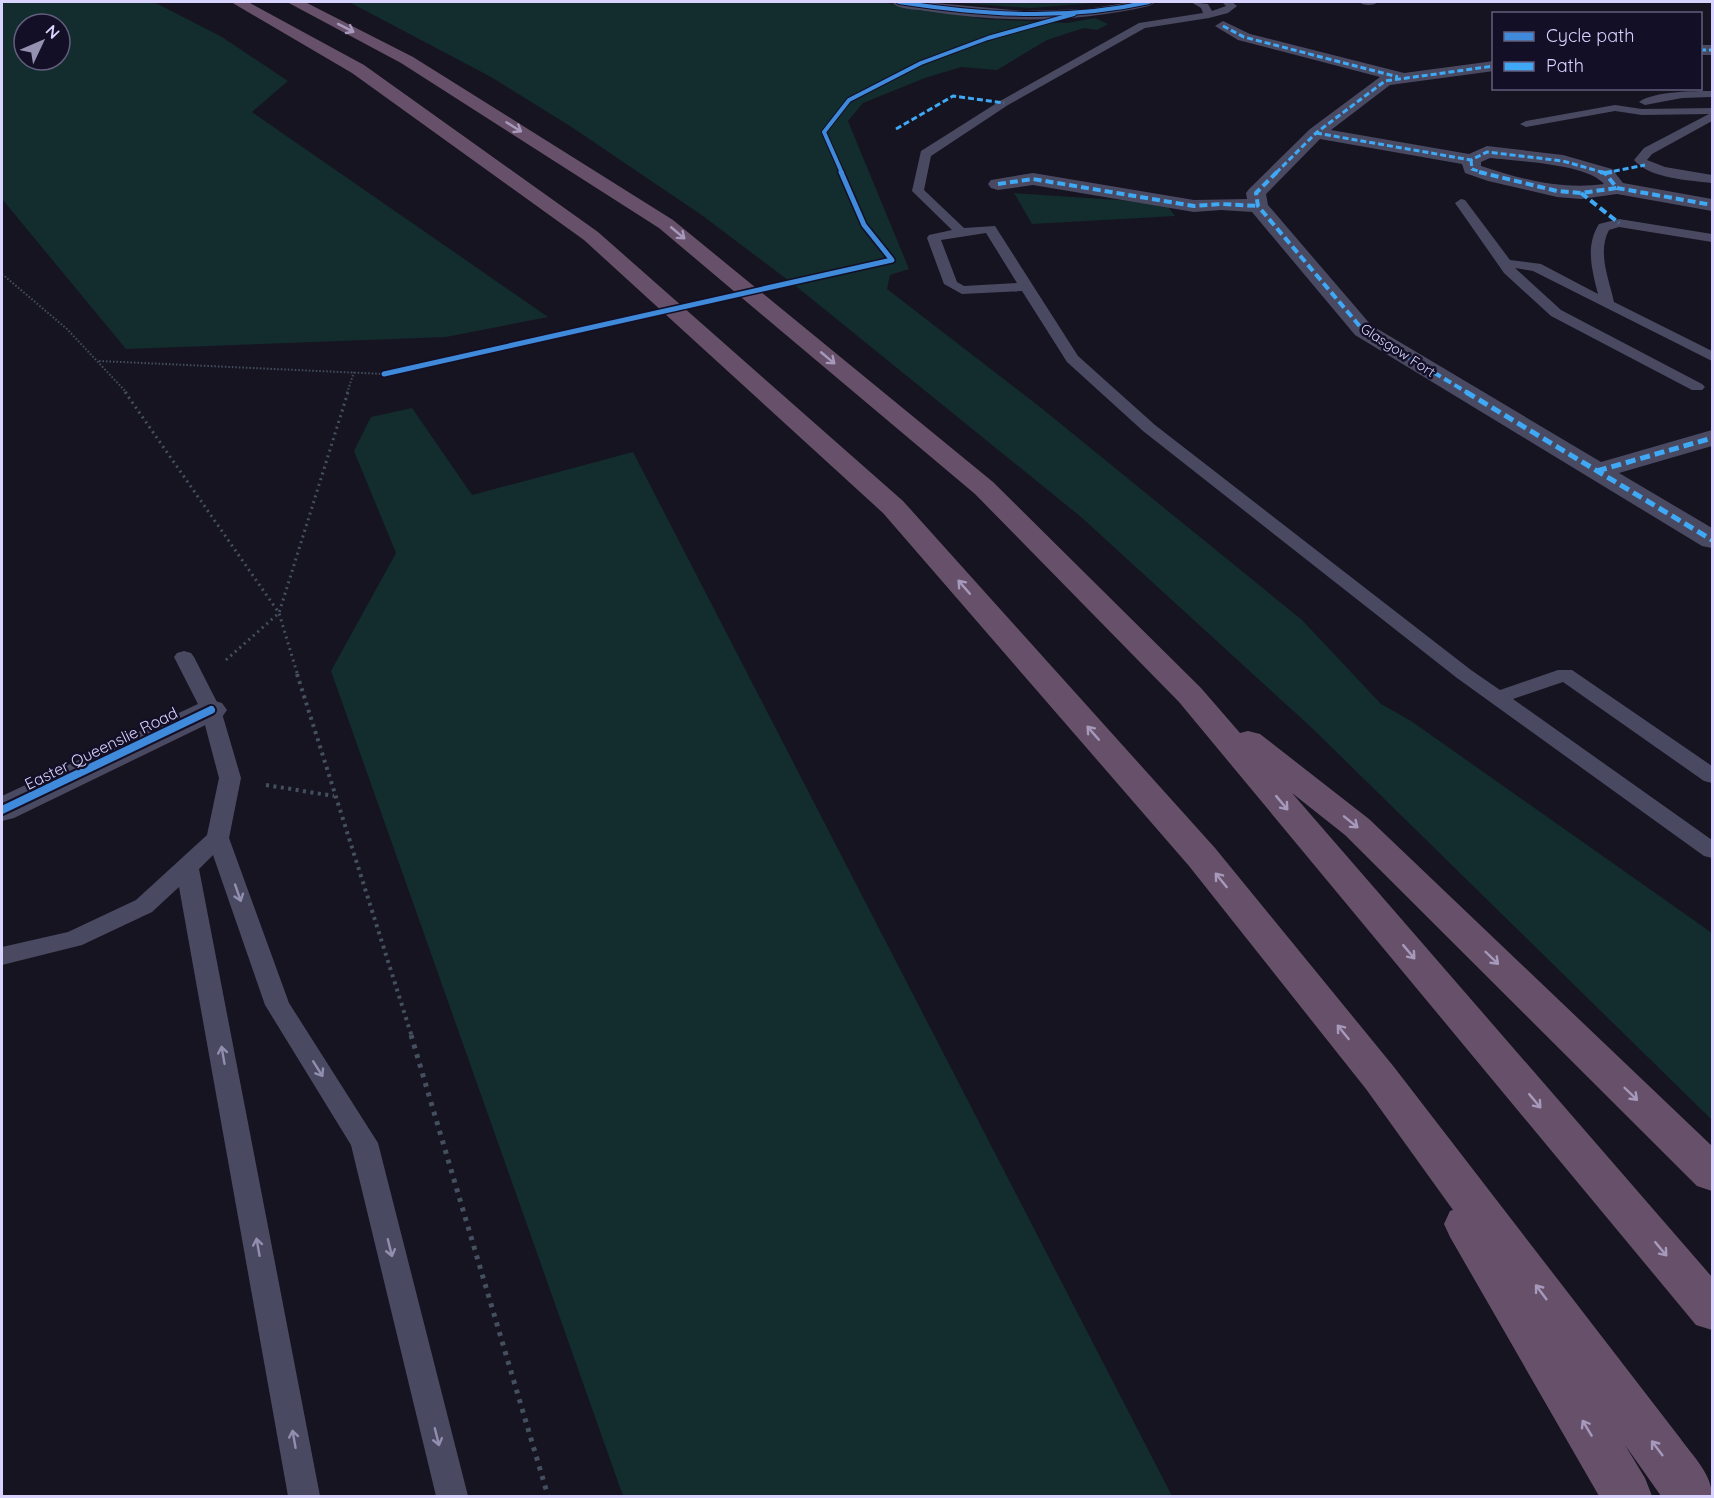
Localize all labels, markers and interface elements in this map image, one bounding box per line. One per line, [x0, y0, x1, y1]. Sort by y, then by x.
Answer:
north arrow [12, 12, 72, 72]
legend [1492, 12, 1702, 90]
text: N [42, 20, 64, 43]
one-way arrow [337, 23, 355, 34]
text: Cycle path [1546, 24, 1634, 47]
text: Path [1546, 54, 1584, 77]
one-way arrow [505, 122, 522, 134]
one-way arrow [670, 227, 686, 240]
street label: Glasgow Fort [1357, 319, 1439, 381]
one-way arrow [820, 351, 835, 365]
one-way arrow [957, 580, 971, 595]
street label: Easter Queenslie Road [21, 702, 181, 794]
one-way arrow [1086, 726, 1100, 741]
one-way arrow [1275, 795, 1289, 810]
one-way arrow [1343, 816, 1359, 829]
one-way arrow [1214, 872, 1227, 888]
one-way arrow [233, 883, 244, 902]
one-way arrow [1402, 944, 1415, 960]
one-way arrow [1484, 950, 1499, 965]
one-way arrow [1337, 1024, 1350, 1040]
one-way arrow [217, 1046, 228, 1066]
one-way arrow [312, 1061, 324, 1077]
one-way arrow [1624, 1086, 1639, 1101]
one-way arrow [1528, 1093, 1542, 1108]
one-way arrow [252, 1238, 263, 1258]
one-way arrow [385, 1238, 397, 1257]
one-way arrow [1654, 1241, 1668, 1256]
one-way arrow [1534, 1285, 1547, 1301]
one-way arrow [1581, 1420, 1593, 1437]
one-way arrow [432, 1427, 444, 1446]
one-way arrow [288, 1430, 299, 1449]
one-way arrow [1651, 1441, 1664, 1457]

